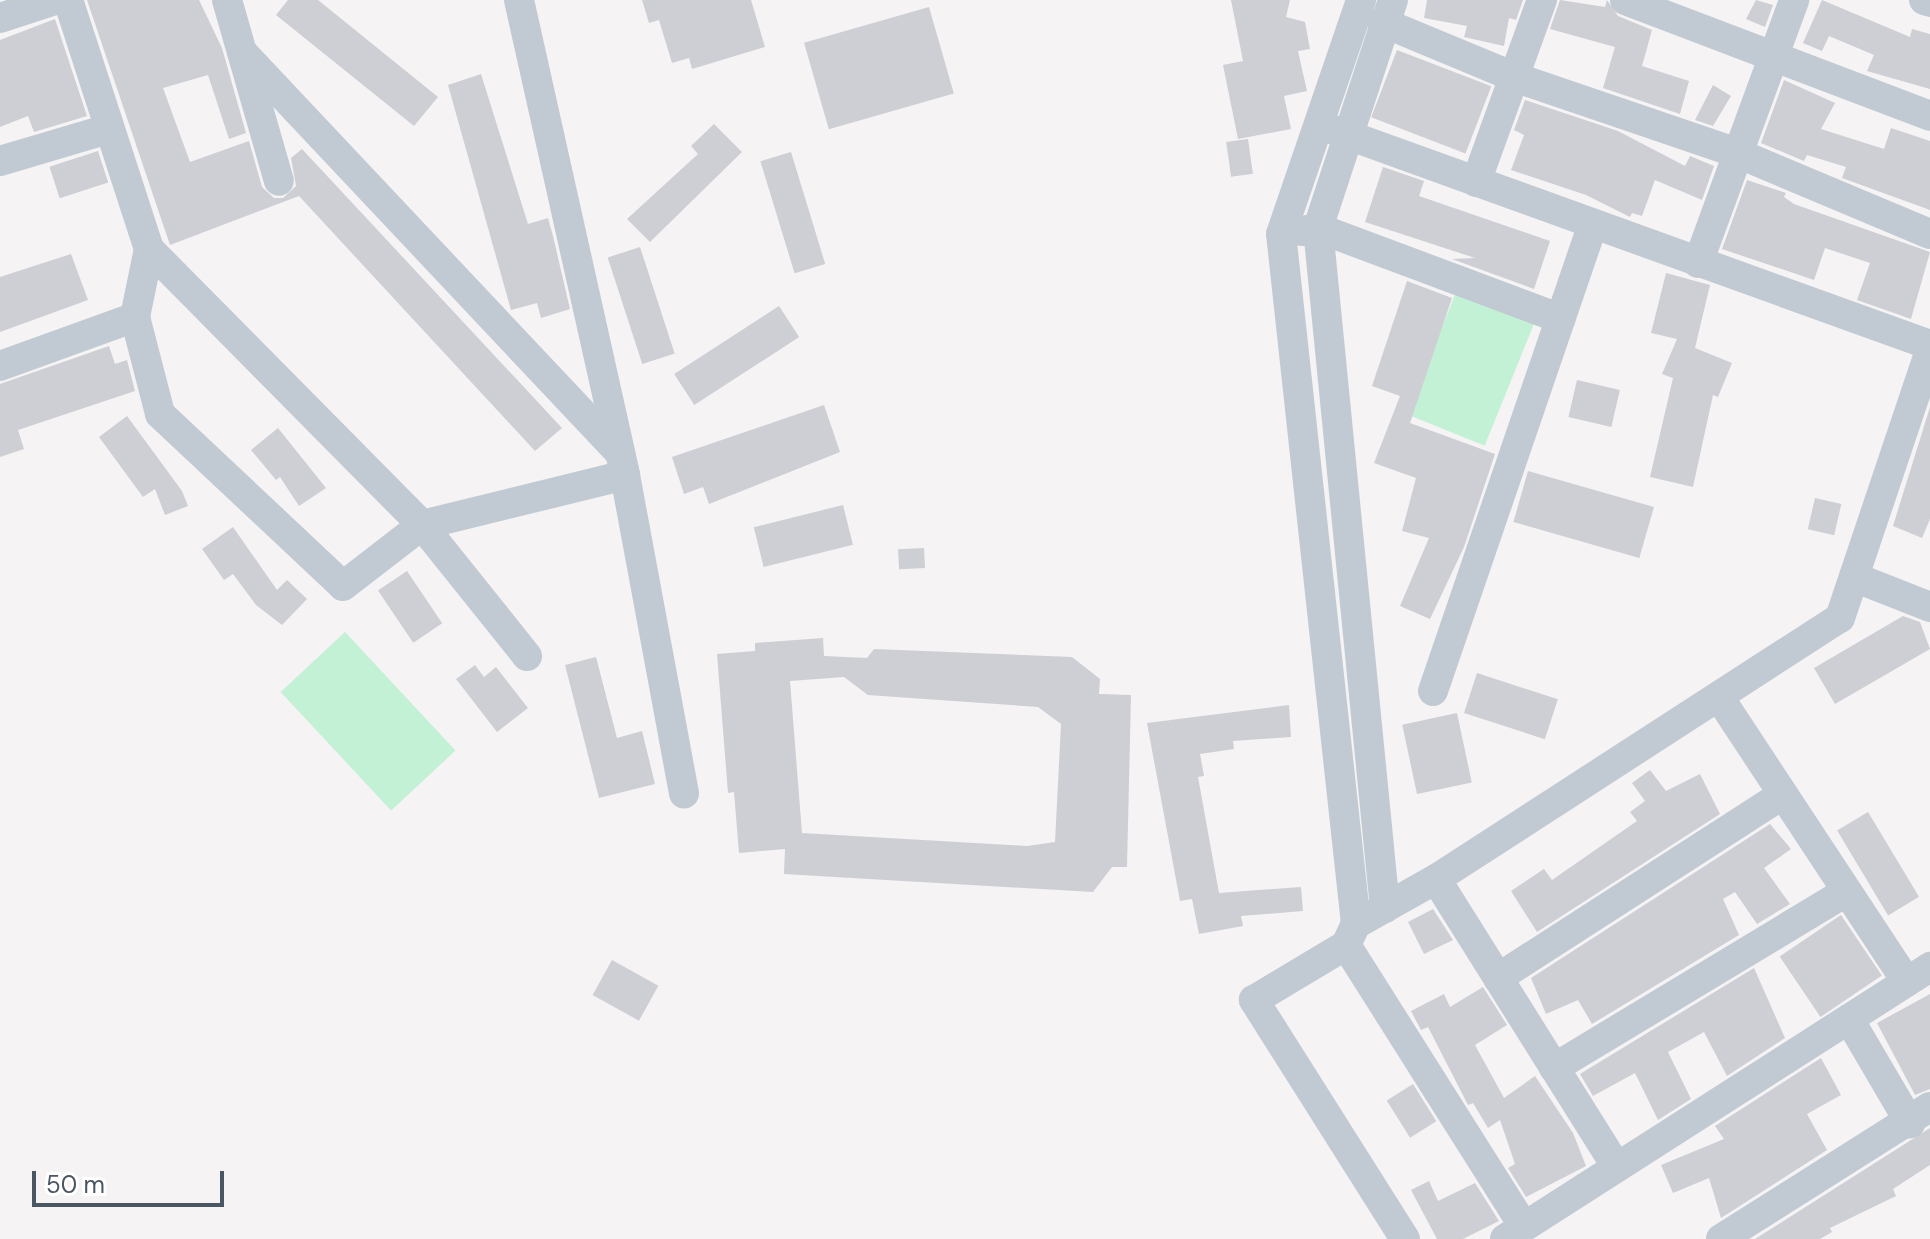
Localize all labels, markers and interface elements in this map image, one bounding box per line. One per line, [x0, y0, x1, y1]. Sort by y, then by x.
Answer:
scale bar [36, 1155, 228, 1205]
text: 50 m [46, 1169, 105, 1200]

